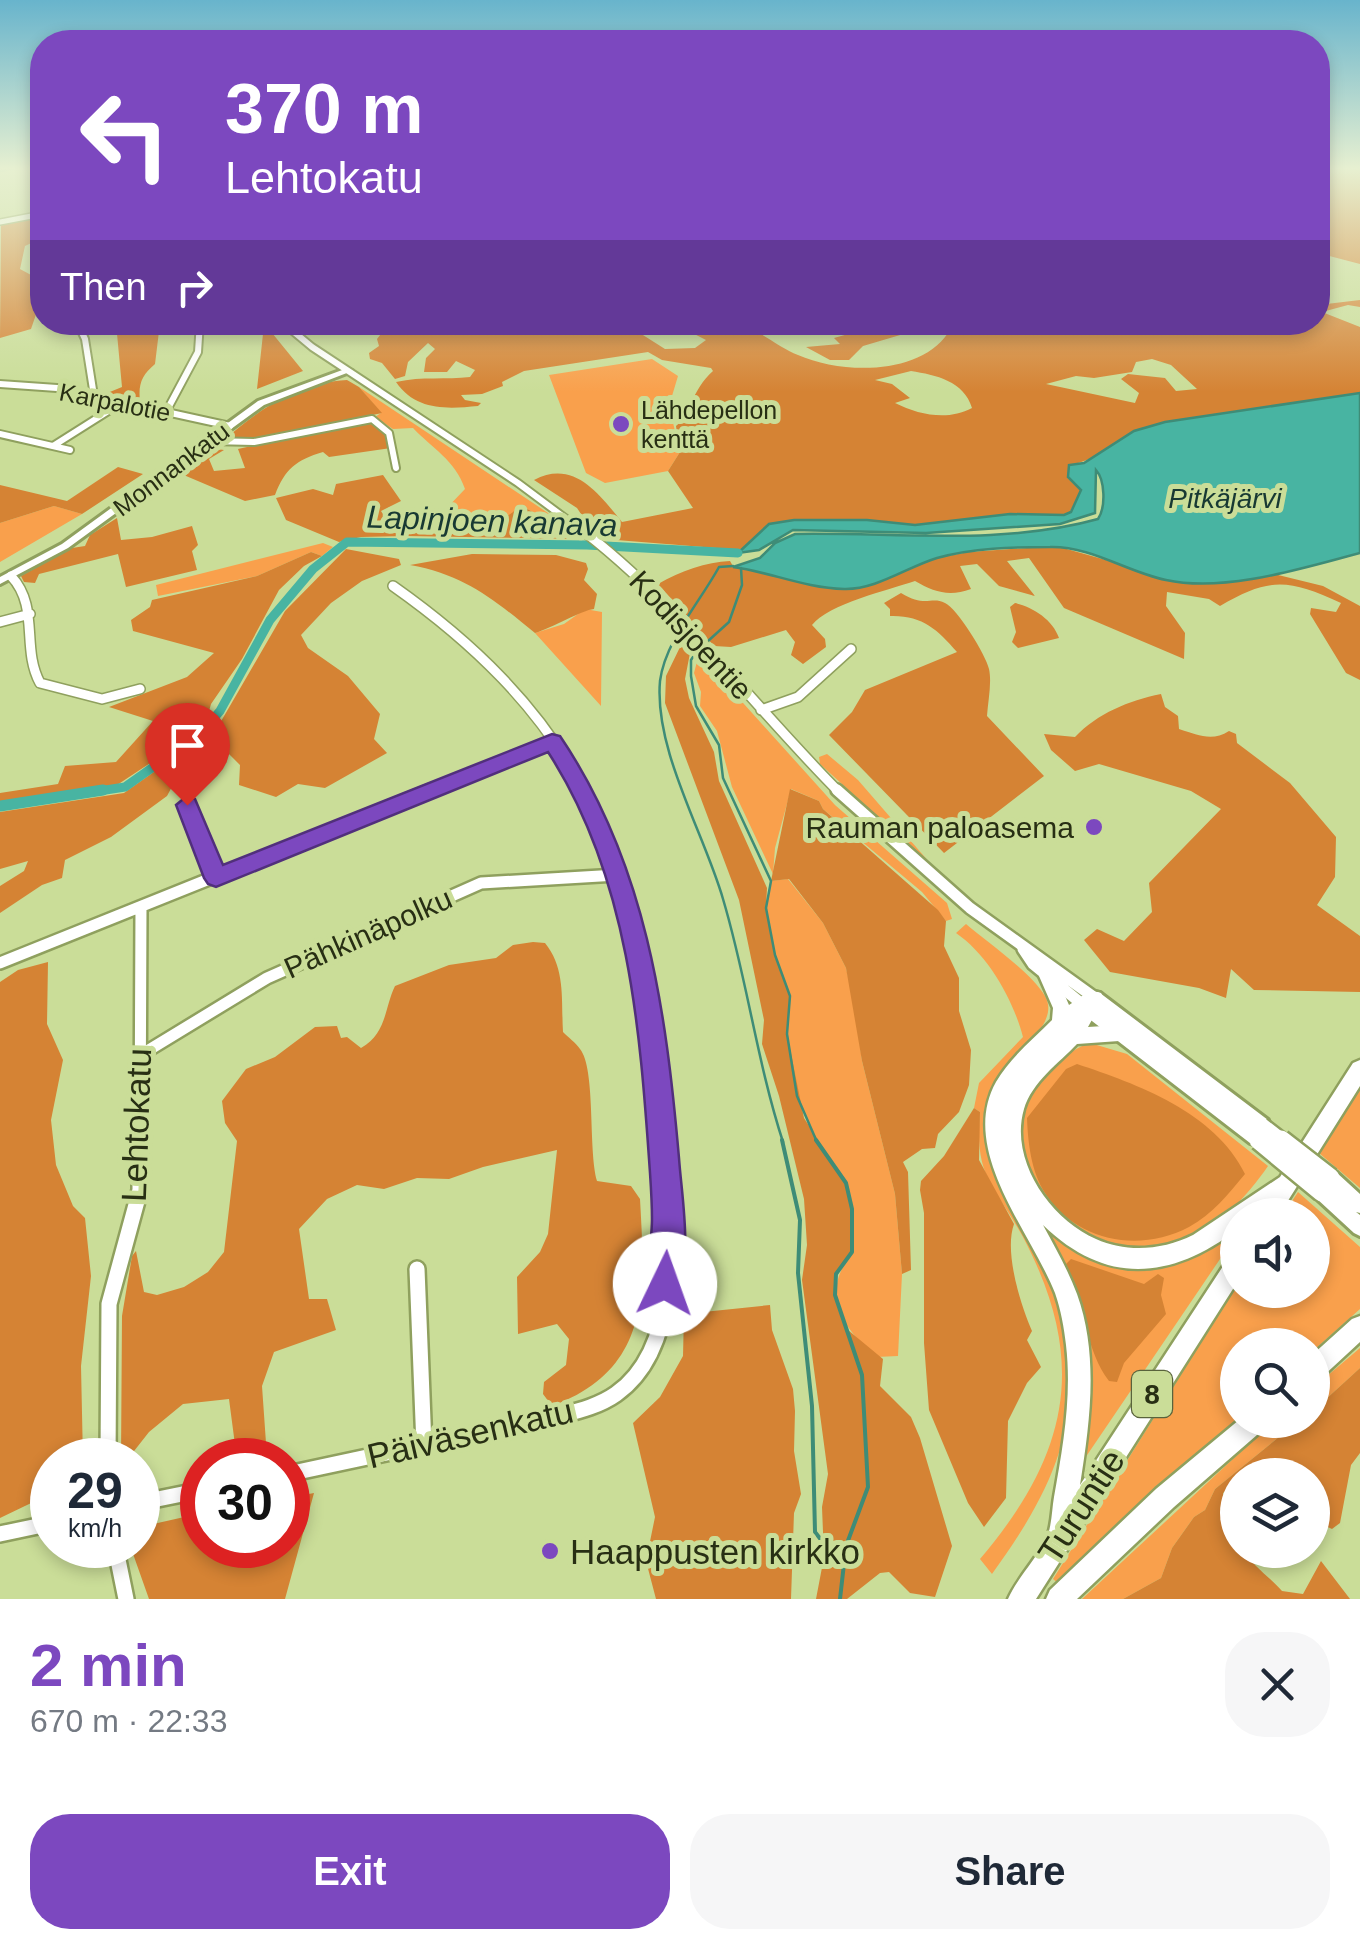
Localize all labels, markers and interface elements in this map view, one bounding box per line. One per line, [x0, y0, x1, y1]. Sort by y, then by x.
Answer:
icon: left [60, 70, 190, 200]
text: 370 m [225, 70, 423, 148]
text: Lehtokatu [225, 152, 423, 203]
icon: right [167, 260, 222, 315]
text: Then [60, 266, 147, 308]
street label: Karpalotie [57, 378, 173, 426]
place label: Lähdepellon kenttä [641, 396, 777, 453]
marker: Lähdepellon kenttä [610, 413, 632, 435]
street label: Monnankatu [108, 416, 234, 522]
water label: Pitkäjärvi [1168, 483, 1283, 514]
water label: Lapinjoen kanava [366, 499, 618, 543]
street label: Kodisjoentie [623, 564, 759, 706]
pin [145, 703, 230, 806]
icon: arrive [160, 718, 215, 773]
place label: Rauman paloasema [806, 811, 1074, 844]
marker: Rauman paloasema [1083, 816, 1105, 838]
street label: Pähkinäpolku [279, 881, 457, 985]
street label: Lehtokatu [114, 1047, 158, 1203]
map controls [1220, 1198, 1330, 1568]
button: sound [1220, 1198, 1330, 1308]
position arrow [613, 1232, 717, 1336]
button: search [1220, 1328, 1330, 1438]
road number: 8 [1132, 1371, 1172, 1417]
street label: Päiväsenkatu [363, 1390, 577, 1476]
speed limit sign: 30 [180, 1438, 310, 1568]
street label: Turuntie [1030, 1442, 1132, 1570]
button: layers [1220, 1458, 1330, 1568]
text: 29 [67, 1463, 123, 1519]
text: km/h [68, 1514, 122, 1542]
place label: Haappusten kirkko [570, 1532, 860, 1571]
marker: Haappusten kirkko [539, 1540, 561, 1562]
text: 2 min [30, 1632, 187, 1699]
button: close [1225, 1632, 1330, 1737]
text: 670 m · 22:33 [30, 1703, 227, 1739]
button: Exit [30, 1814, 670, 1929]
button: Share [690, 1814, 1330, 1929]

